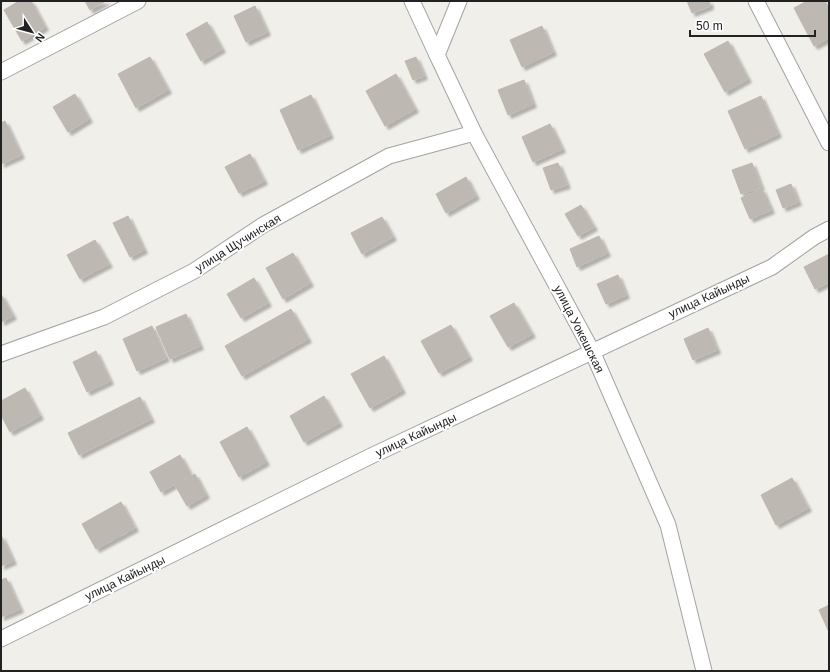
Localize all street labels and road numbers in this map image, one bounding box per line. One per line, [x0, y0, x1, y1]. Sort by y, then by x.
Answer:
street label: улица Щучинская [193, 211, 283, 275]
street label: улица Кайынды [666, 271, 752, 321]
street label: улица Уокешская [551, 283, 607, 375]
street label: улица Кайынды [373, 410, 459, 460]
street label: улица Кайынды [83, 553, 167, 603]

